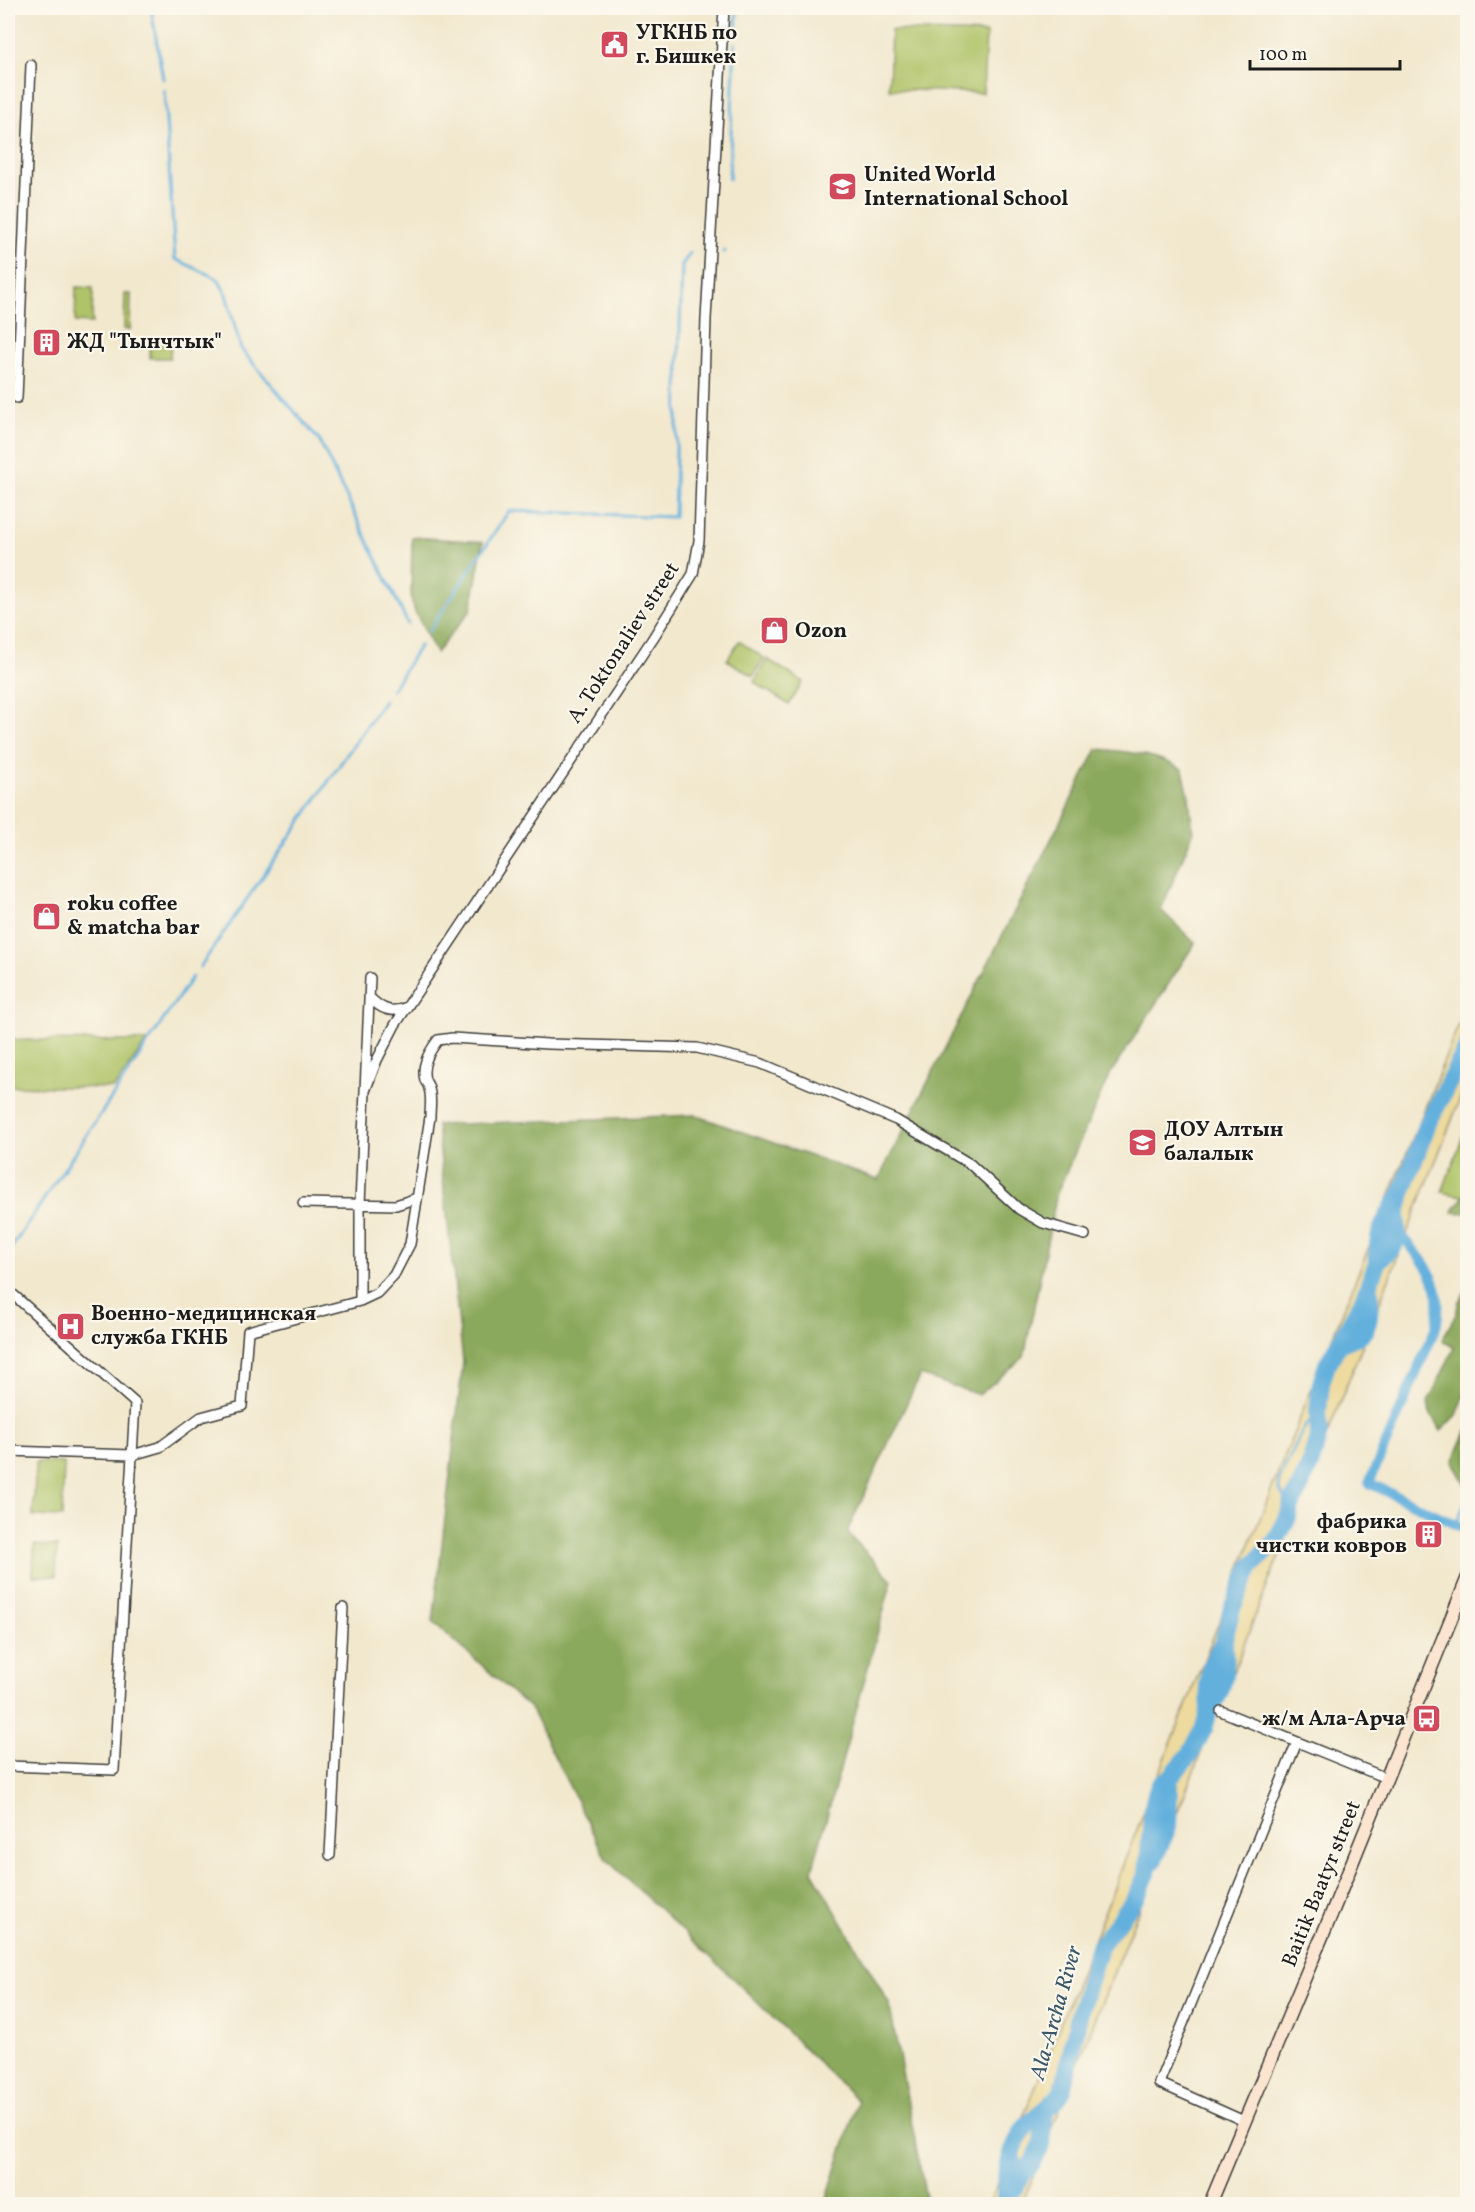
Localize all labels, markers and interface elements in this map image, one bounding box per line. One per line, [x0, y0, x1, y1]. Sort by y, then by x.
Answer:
place label: УГКНБ по г. Бишкек [636, 19, 737, 72]
public building icon: УГКНБ по г. Бишкек [599, 29, 631, 61]
scale bar [1250, 33, 1400, 71]
text: 100 m [1259, 43, 1308, 68]
place label: United World International School [864, 161, 1068, 214]
school or university icon: United World International School [827, 171, 859, 203]
building icon: ЖД "Тынчтык" [30, 326, 62, 358]
place label: ЖД "Тынчтык" [67, 328, 222, 357]
street label: A. Toktonaliev street [561, 557, 687, 729]
shop icon: Ozon [758, 615, 790, 647]
place label: Ozon [795, 617, 847, 646]
place label: roku coffee & matcha bar [67, 890, 200, 943]
shop icon: roku coffee & matcha bar [30, 900, 62, 932]
place label: ДОУ Алтын балалык [1164, 1116, 1283, 1169]
school or university icon: ДОУ Алтын балалык [1127, 1126, 1159, 1158]
place label: Военно-медицинская служба ГКНБ [91, 1300, 316, 1353]
hospital icon: Военно-медицинская служба ГКНБ [54, 1310, 86, 1342]
place label: фабрика чистки ковров [1256, 1508, 1407, 1561]
building icon: фабрика чистки ковров [1412, 1518, 1444, 1550]
bus stop icon: ж/м Ала-Арча [1411, 1703, 1443, 1735]
place label: ж/м Ала-Арча [1262, 1705, 1406, 1734]
street label: Baitik Baatyr street [1275, 1796, 1369, 1972]
water label: Ala-Archa River [1023, 1941, 1091, 2085]

